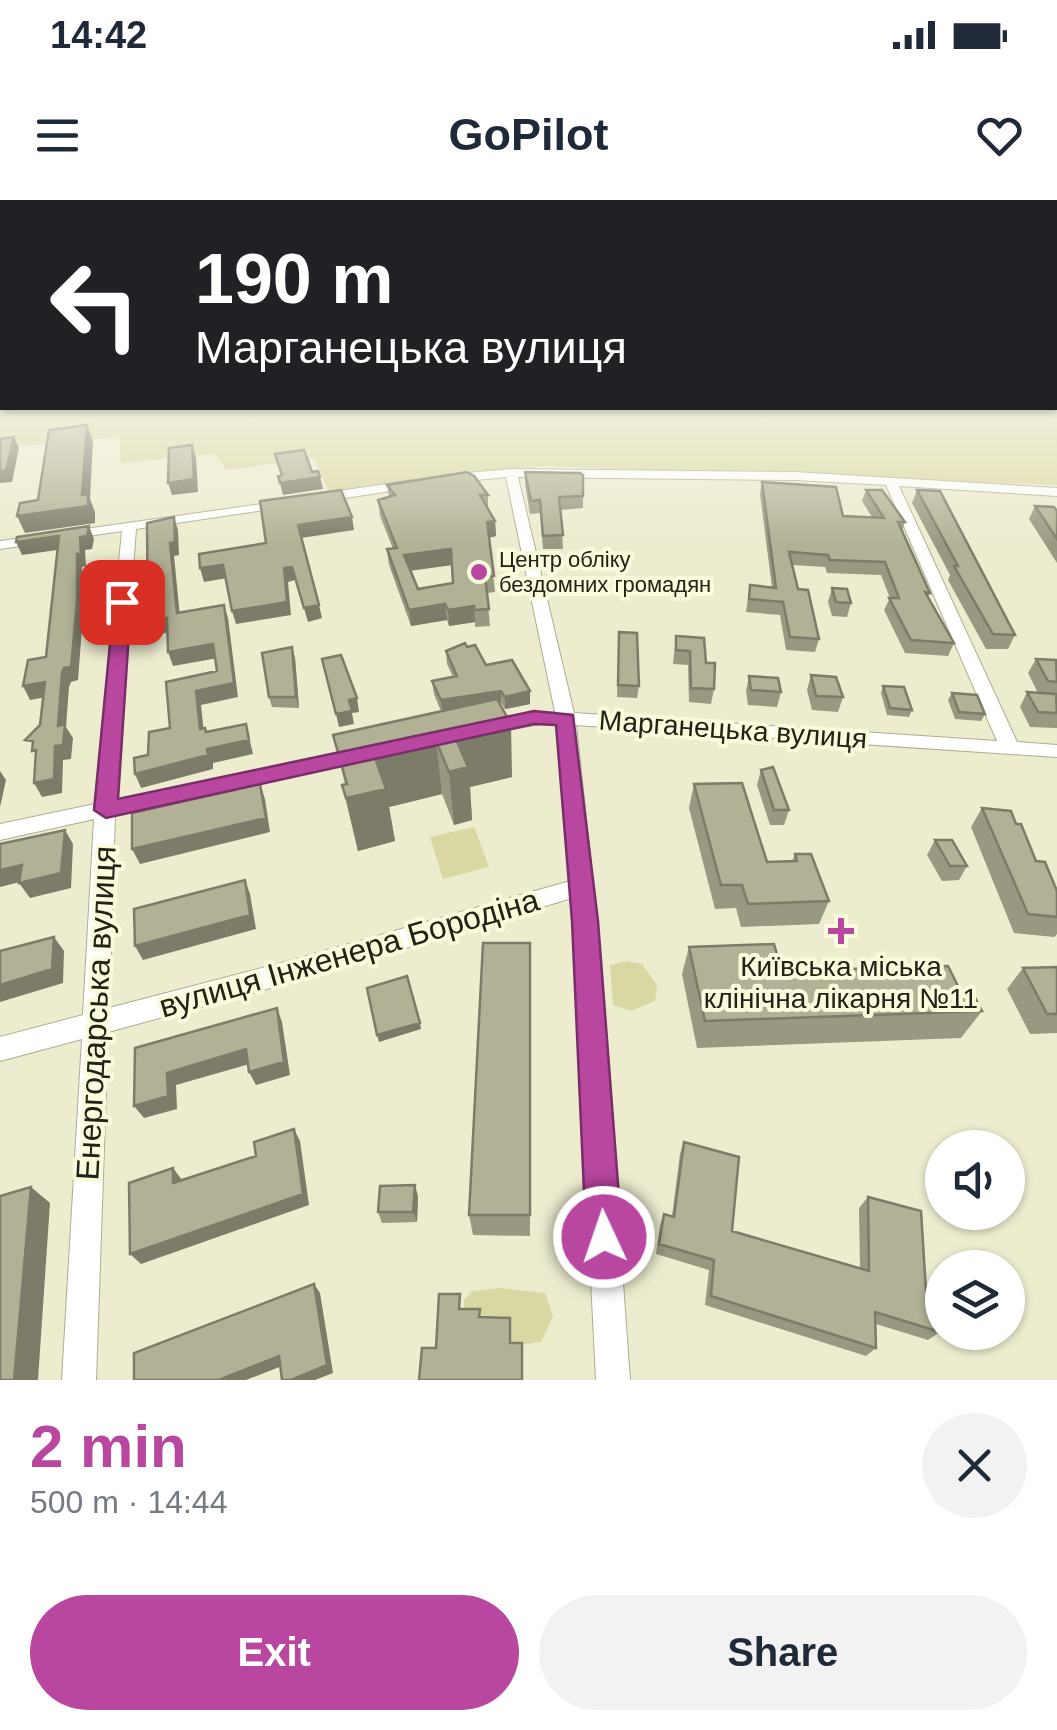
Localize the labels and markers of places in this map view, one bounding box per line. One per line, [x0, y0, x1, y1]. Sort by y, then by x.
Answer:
place label: Центр обліку бездомних громадян [499, 547, 711, 597]
pin [80, 560, 165, 645]
marker: Центр обліку бездомних громадян [468, 561, 490, 583]
marker: Київська міська клінічна лікарня №11 [828, 918, 854, 944]
place label: Київська міська клінічна лікарня №11 [704, 951, 978, 1014]

